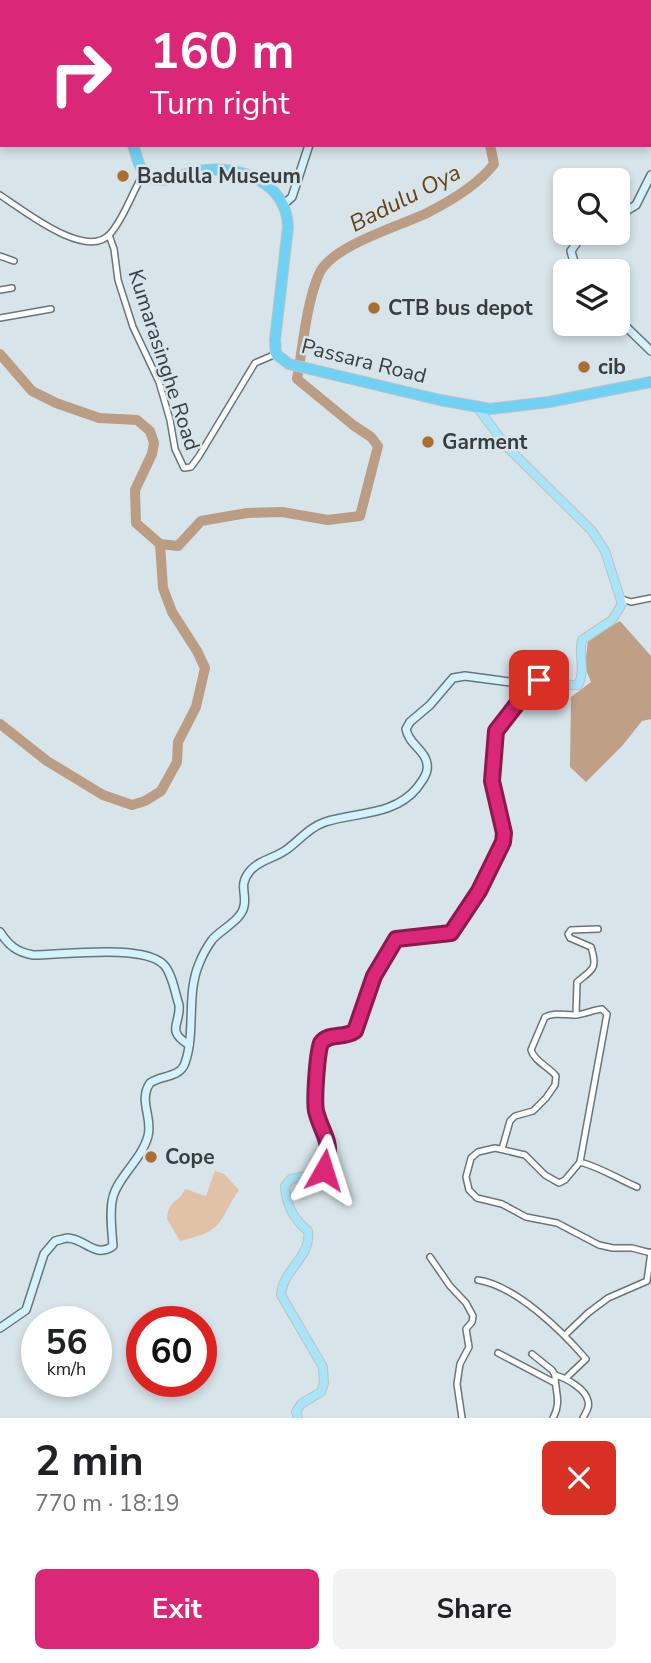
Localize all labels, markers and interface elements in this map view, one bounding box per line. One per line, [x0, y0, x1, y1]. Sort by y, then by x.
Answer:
text: 160 m [150, 18, 294, 85]
icon: right [35, 28, 126, 119]
text: Turn right [150, 82, 290, 125]
water label: Badulu Oya [344, 157, 466, 239]
place label: Badulla Museum [137, 162, 301, 190]
marker: Badulla Museum [115, 168, 131, 184]
map controls [553, 168, 630, 336]
button: search [553, 168, 630, 245]
button: layers [553, 259, 630, 336]
street label: Kumarasinghe Road [121, 266, 207, 454]
place label: CTB bus depot [388, 294, 533, 322]
marker: CTB bus depot [366, 300, 382, 316]
street label: Passara Road [298, 332, 430, 390]
place label: cib [598, 353, 626, 381]
marker: cib [576, 359, 592, 375]
place label: Garment [442, 428, 528, 456]
marker: Garment [420, 434, 436, 450]
pin [509, 650, 569, 710]
icon: arrive [520, 661, 558, 699]
position arrow [287, 1133, 361, 1207]
place label: Cope [165, 1143, 215, 1171]
marker: Cope [143, 1149, 159, 1165]
speed limit sign: 60 [126, 1306, 217, 1397]
text: 56 [45, 1319, 88, 1366]
text: km/h [47, 1357, 86, 1381]
text: 2 min [35, 1433, 144, 1490]
button: close [542, 1441, 616, 1515]
text: 770 m · 18:19 [35, 1488, 180, 1519]
button: Exit [35, 1569, 319, 1649]
button: Share [333, 1569, 616, 1649]

